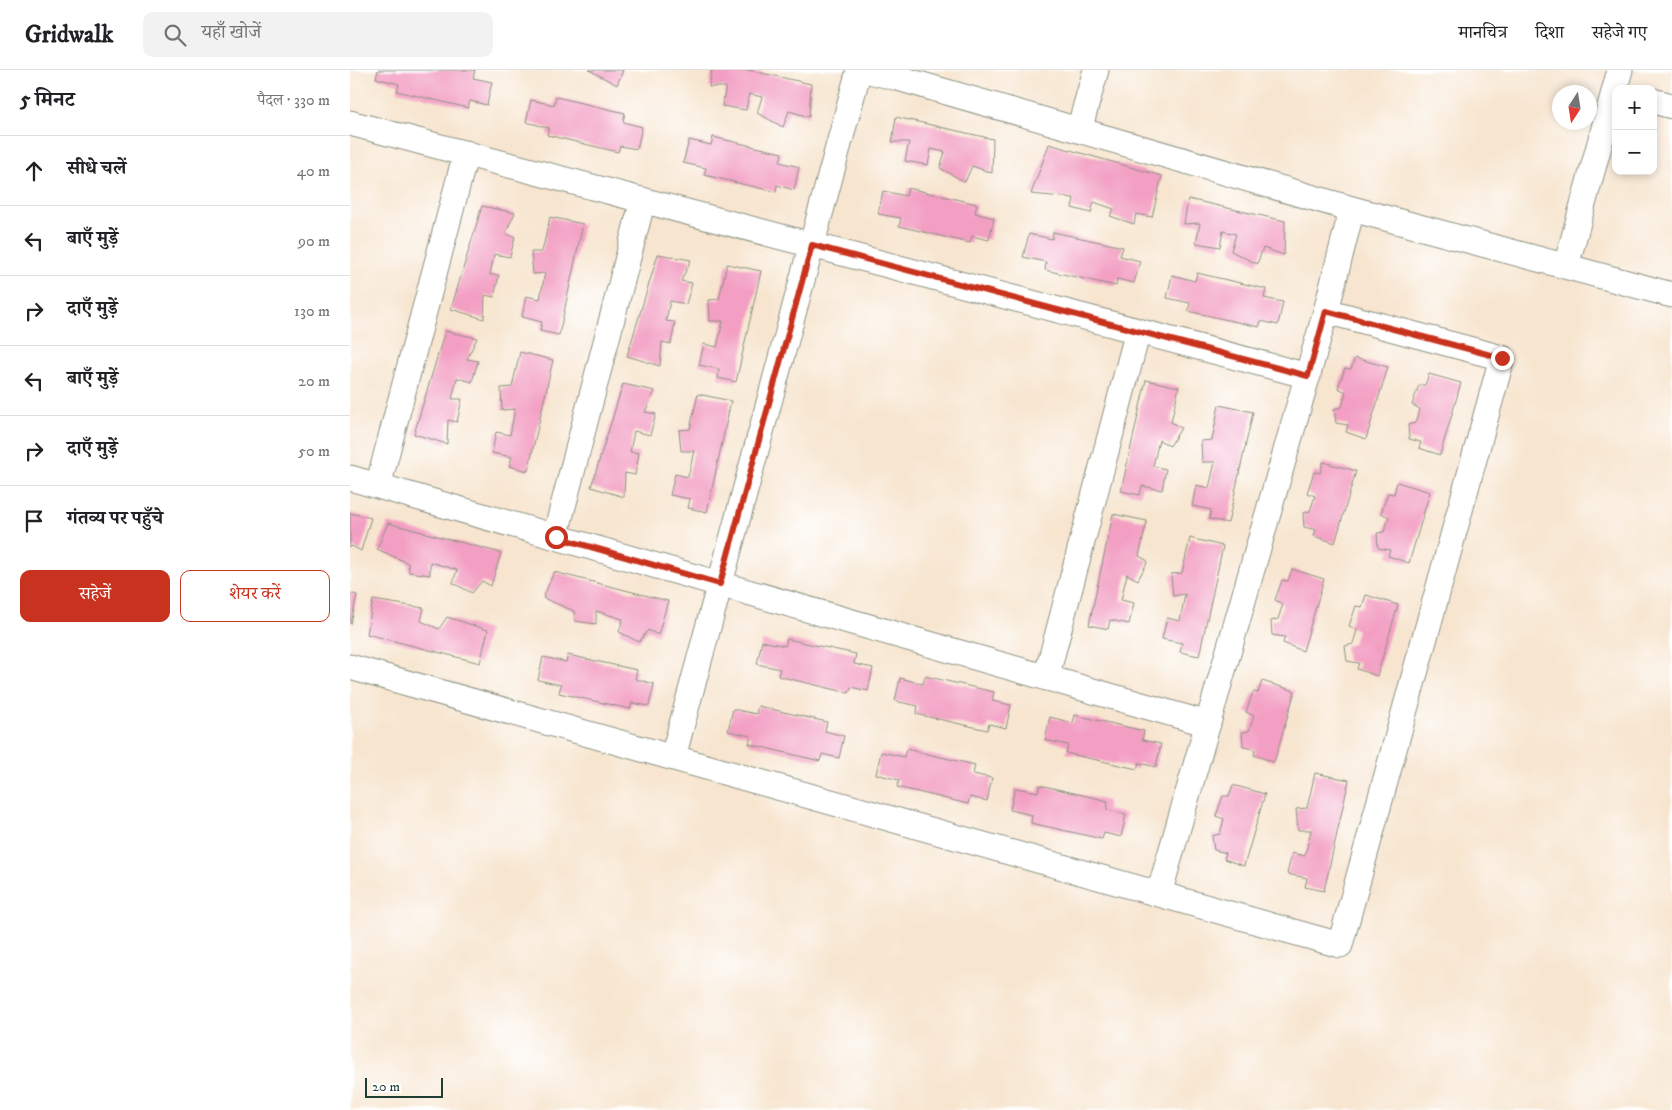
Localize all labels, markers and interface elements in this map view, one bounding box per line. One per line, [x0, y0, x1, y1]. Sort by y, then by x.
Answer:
search box [143, 12, 493, 57]
text: Gridwalk [25, 20, 113, 50]
icon: search [161, 21, 189, 49]
text: यहाँ खोजें [201, 21, 261, 44]
text: मानचित्र [1459, 22, 1507, 44]
text: दिशा [1535, 22, 1564, 44]
text: सहेजे गए [1592, 22, 1647, 44]
north arrow [1552, 85, 1597, 130]
map controls [1612, 85, 1657, 175]
button: + [1612, 85, 1657, 130]
text: 5 मिनट [20, 87, 75, 113]
text: पैदल · 330 m [257, 90, 330, 110]
button: − [1612, 130, 1657, 175]
icon: ahead [20, 157, 48, 185]
text: सीधे चलें [67, 157, 126, 180]
text: 40 m [297, 161, 330, 181]
icon: left [20, 227, 48, 255]
text: बाएँ मुड़ें [67, 227, 118, 250]
text: 90 m [298, 231, 330, 251]
icon: right [20, 297, 48, 325]
text: दाएँ मुड़ें [67, 297, 118, 320]
text: 130 m [294, 301, 330, 321]
route end [1491, 347, 1514, 370]
icon: left [20, 367, 48, 395]
text: बाएँ मुड़ें [67, 367, 118, 390]
text: 20 m [298, 371, 330, 391]
icon: right [20, 437, 48, 465]
text: दाएँ मुड़ें [67, 437, 118, 460]
text: 50 m [298, 441, 330, 461]
icon: arrive [20, 507, 48, 535]
text: गंतव्य पर पहुँचे [67, 507, 163, 530]
route start [545, 526, 568, 549]
button: सहेजें [20, 570, 170, 622]
button: शेयर करें [180, 570, 330, 622]
scale bar [365, 1075, 442, 1098]
text: 20 m [372, 1078, 400, 1096]

